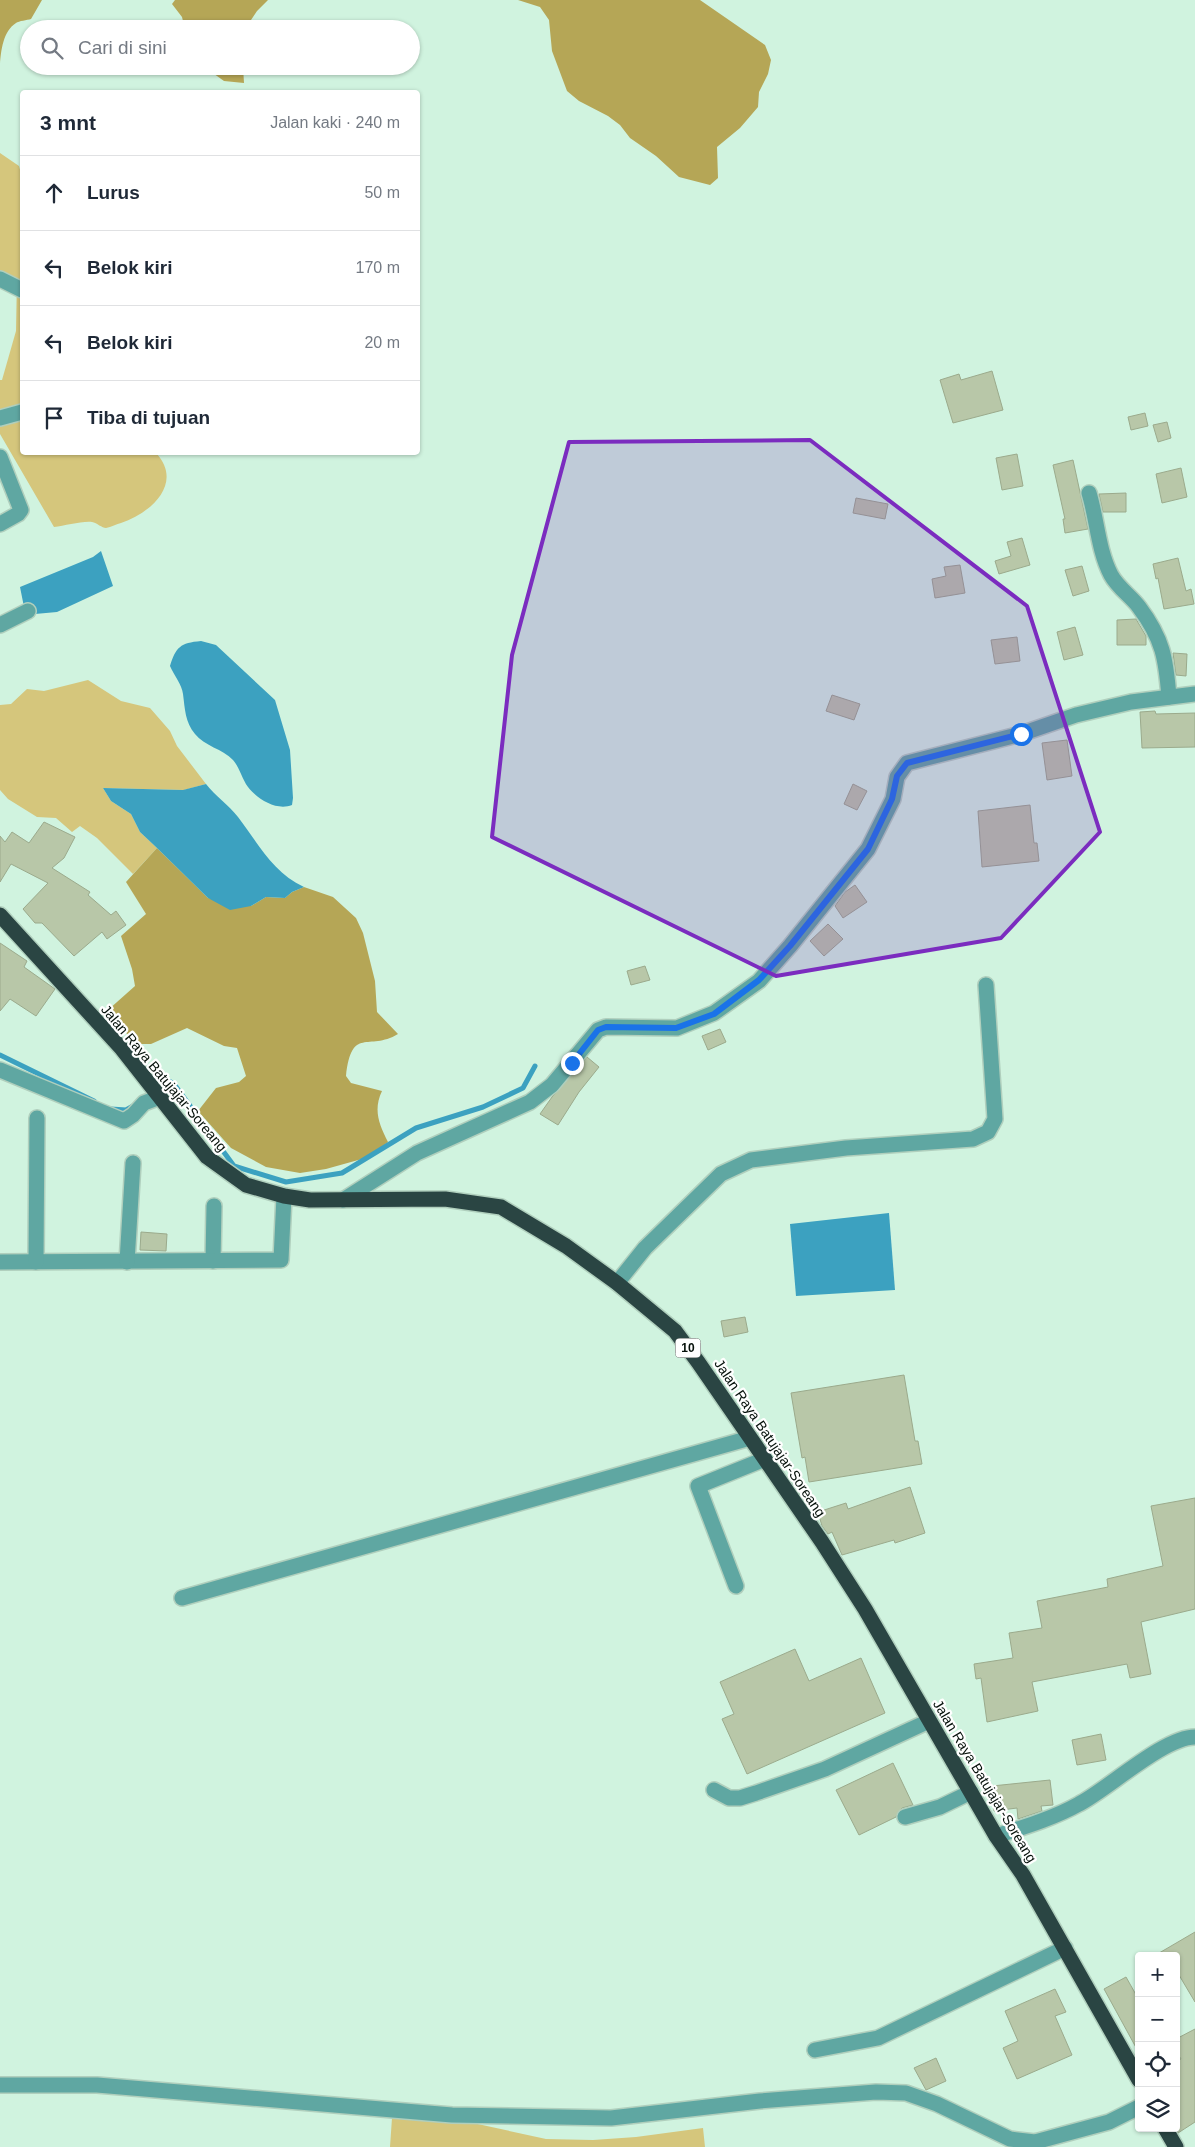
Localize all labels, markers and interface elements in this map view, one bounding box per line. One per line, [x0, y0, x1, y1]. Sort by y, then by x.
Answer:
search box [20, 20, 420, 75]
icon: search [38, 34, 66, 62]
text: Cari di sini [78, 37, 167, 58]
text: 3 mnt [40, 111, 96, 134]
text: Jalan kaki · 240 m [270, 114, 400, 131]
icon: ahead [40, 179, 68, 207]
text: Lurus [87, 182, 140, 203]
text: 50 m [364, 184, 400, 201]
icon: left [40, 254, 68, 282]
text: Belok kiri [87, 257, 173, 278]
text: 170 m [356, 259, 400, 276]
icon: left [40, 329, 68, 357]
text: Belok kiri [87, 332, 173, 353]
text: 20 m [364, 334, 400, 351]
icon: arrive [40, 404, 68, 432]
text: Tiba di tujuan [87, 407, 210, 428]
route start [1010, 723, 1033, 746]
street label: Jalan Raya Batujajar-Soreang [98, 1001, 230, 1155]
route end [561, 1052, 584, 1075]
road number: 10 [676, 1339, 700, 1358]
street label: Jalan Raya Batujajar-Soreang [711, 1356, 829, 1520]
street label: Jalan Raya Batujajar-Soreang [930, 1697, 1040, 1865]
map controls [1135, 1952, 1180, 2132]
button: + [1135, 1952, 1180, 1997]
button: − [1135, 1997, 1180, 2042]
button: locate [1135, 2042, 1180, 2087]
button: layers [1135, 2087, 1180, 2132]

